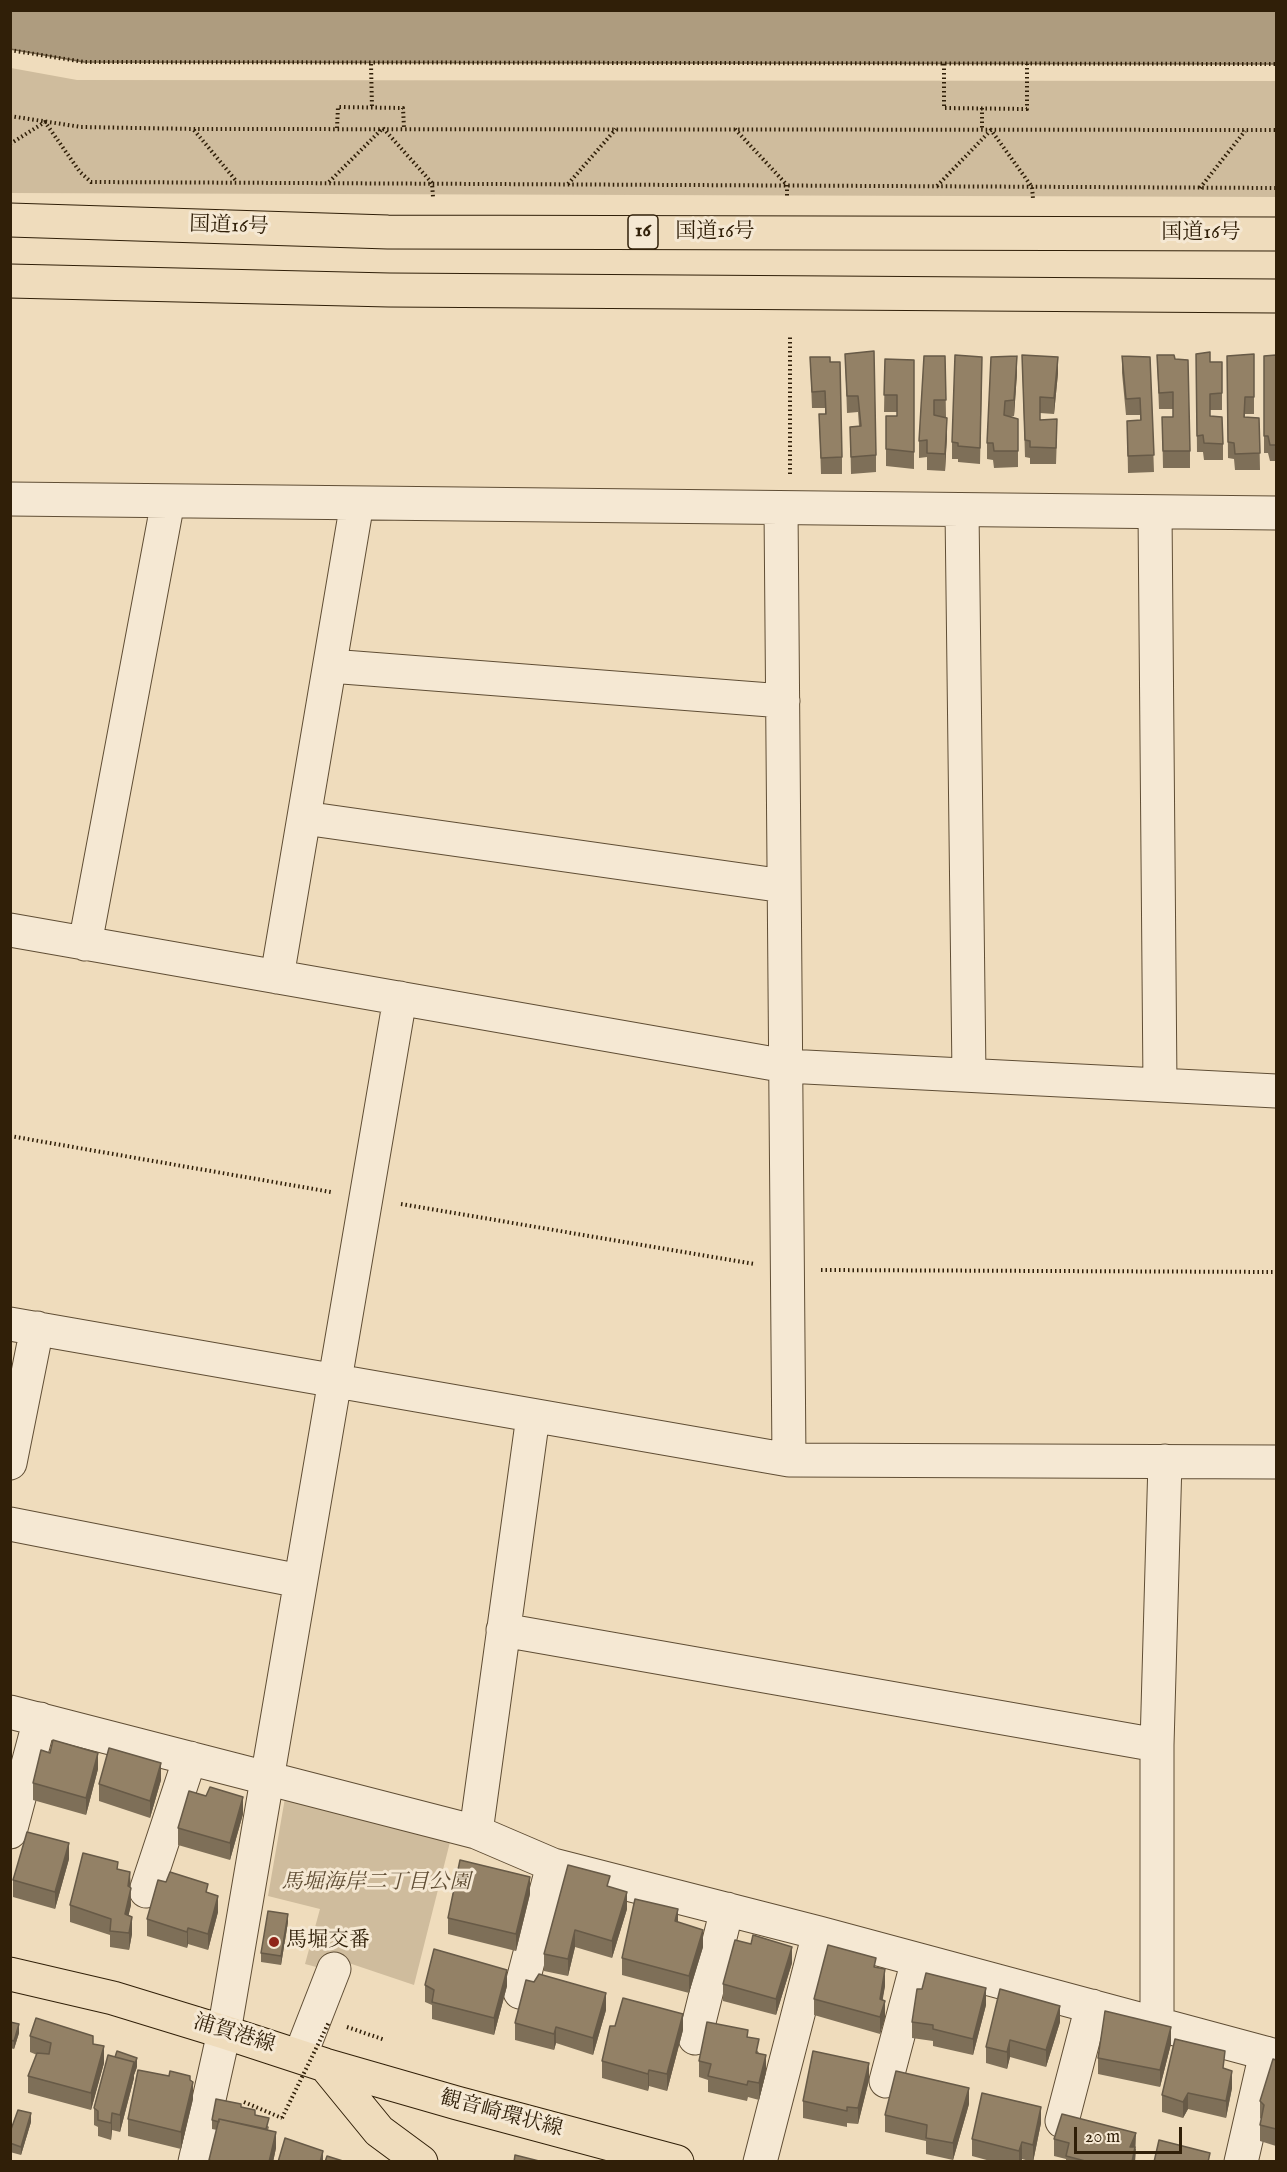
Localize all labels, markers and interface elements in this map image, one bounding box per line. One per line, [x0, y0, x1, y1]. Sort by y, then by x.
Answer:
street label: 国道16号 [189, 213, 269, 241]
road number: 16 [628, 215, 658, 249]
street label: 国道16号 [675, 220, 755, 246]
street label: 国道16号 [1161, 221, 1241, 247]
park label: 馬堀海岸二丁目公園 [282, 1871, 470, 1897]
place label: 馬堀交番 [286, 1929, 370, 1955]
marker: 馬堀交番 [267, 1935, 281, 1949]
street label: 浦賀港線 [190, 2011, 278, 2059]
street label: 観音崎環状線 [437, 2087, 565, 2143]
scale bar [1077, 2115, 1185, 2153]
text: 20 m [1085, 2126, 1120, 2149]

